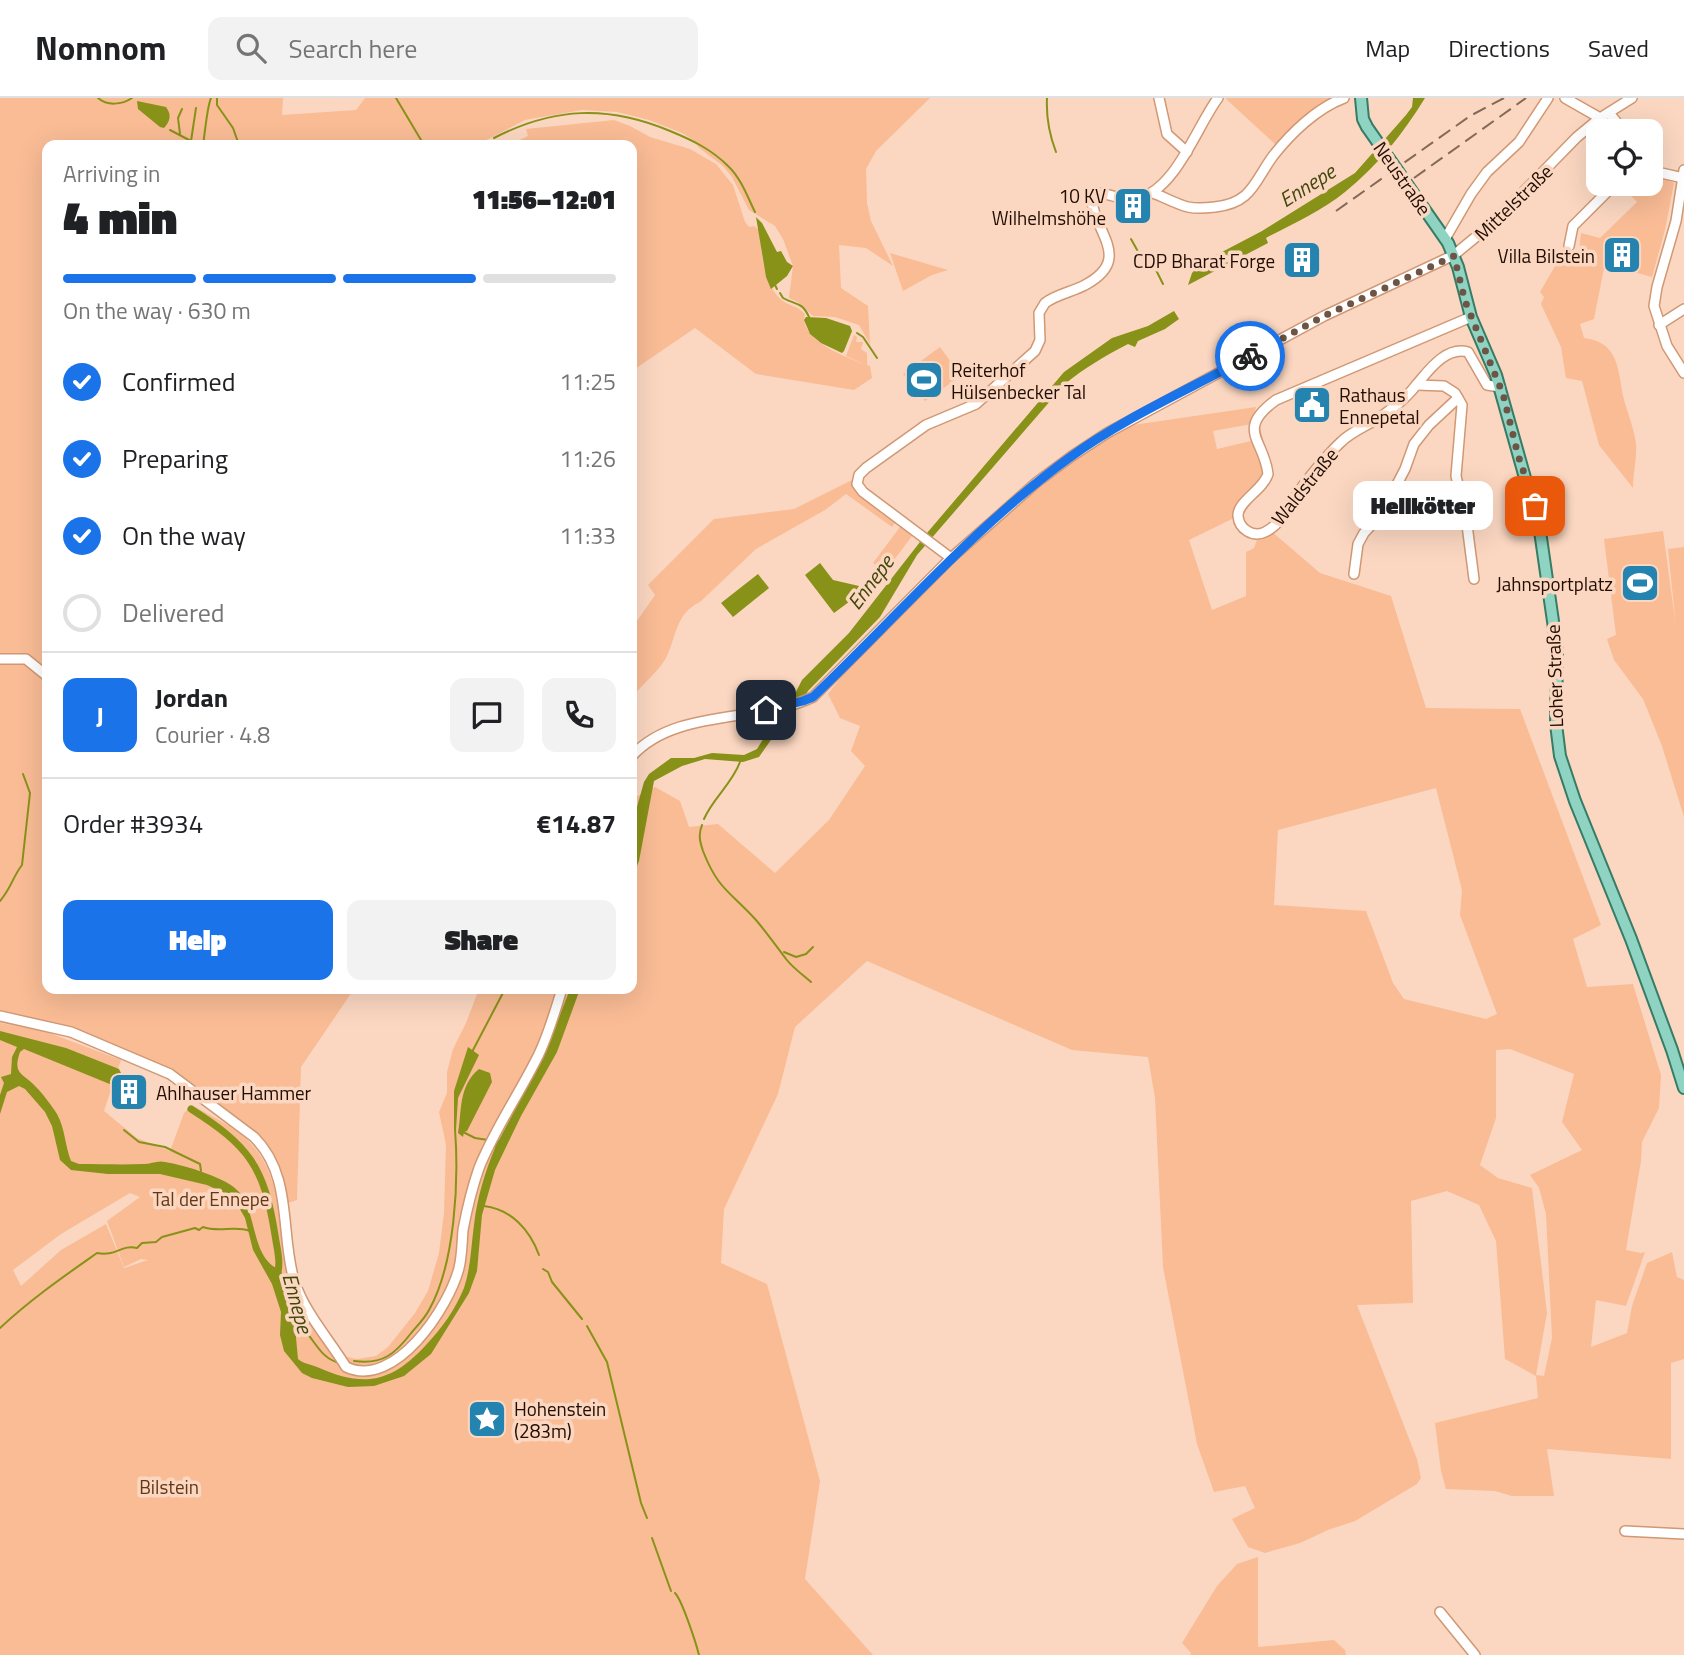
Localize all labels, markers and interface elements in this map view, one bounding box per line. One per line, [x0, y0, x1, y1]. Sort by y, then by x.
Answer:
search box [208, 17, 698, 80]
text: Nomnom [35, 23, 166, 73]
icon: search [232, 29, 270, 67]
text: Search here [288, 29, 417, 68]
text: Map [1365, 30, 1410, 66]
text: Directions [1448, 30, 1550, 66]
text: Saved [1588, 30, 1649, 66]
map controls [1586, 119, 1663, 196]
button: locate [1586, 119, 1663, 196]
street label: Neustraße [1367, 135, 1439, 221]
water label: Ennepe [1272, 154, 1343, 215]
text: Arriving in [63, 156, 160, 191]
street label: Mittelstraße [1467, 157, 1559, 247]
text: 11:56–12:01 [472, 180, 616, 219]
place label: 10 KV Wilhelmshöhe [992, 181, 1106, 232]
text: 4 min [63, 182, 177, 252]
building icon: 10 KV Wilhelmshöhe [1112, 185, 1154, 227]
building icon: Villa Bilstein [1601, 234, 1643, 276]
building icon: CDP Bharat Forge [1281, 239, 1323, 281]
place label: Villa Bilstein [1498, 241, 1595, 270]
place label: CDP Bharat Forge [1133, 246, 1275, 275]
text: On the way · 630 m [63, 293, 251, 328]
courier [1215, 321, 1285, 391]
icon: bike [1231, 337, 1269, 375]
place label: Reiterhof Hülsenbecker Tal [951, 355, 1086, 406]
sports icon: Reiterhof Hülsenbecker Tal [903, 359, 945, 401]
text: Confirmed [122, 362, 236, 401]
icon: check [63, 363, 101, 401]
text: 11:25 [559, 364, 616, 399]
place label: Rathaus Ennepetal [1339, 380, 1420, 431]
public building icon: Rathaus Ennepetal [1291, 384, 1333, 426]
text: Preparing [122, 439, 228, 478]
icon: check [63, 440, 101, 478]
text: 11:26 [559, 441, 616, 476]
street label: Waldstraße [1264, 441, 1344, 531]
pin [1505, 476, 1565, 536]
callout: Hellkötter [1353, 482, 1493, 530]
icon: bag [1516, 487, 1554, 525]
text: Hellkötter [1371, 488, 1475, 523]
text: On the way [122, 516, 246, 555]
icon: check [63, 517, 101, 555]
text: 11:33 [559, 518, 616, 553]
water label: Ennepe [839, 547, 902, 616]
sports icon: Jahnsportplatz [1619, 562, 1661, 604]
place label: Jahnsportplatz [1496, 569, 1613, 598]
text: Delivered [122, 593, 225, 632]
street label: Loher Straße [1538, 624, 1570, 728]
text: Jordan [155, 678, 228, 717]
button: chat [450, 678, 524, 752]
button: phone [542, 678, 616, 752]
pin [736, 680, 796, 740]
icon: home [747, 691, 785, 729]
text: J [96, 696, 104, 735]
text: Courier · 4.8 [155, 717, 270, 752]
text: Order #3934 [63, 804, 203, 843]
text: €14.87 [537, 804, 616, 843]
button: Help [63, 900, 333, 980]
button: Share [347, 900, 616, 980]
building icon: Ahlhauser Hammer [108, 1071, 150, 1113]
place label: Ahlhauser Hammer [156, 1078, 312, 1107]
park label: Tal der Ennepe [153, 1184, 269, 1213]
water label: Ennepe [275, 1269, 322, 1338]
place label: Hohenstein (283m) [514, 1394, 606, 1445]
place icon: Hohenstein (283m) [466, 1398, 508, 1440]
park label: Bilstein [139, 1472, 199, 1501]

